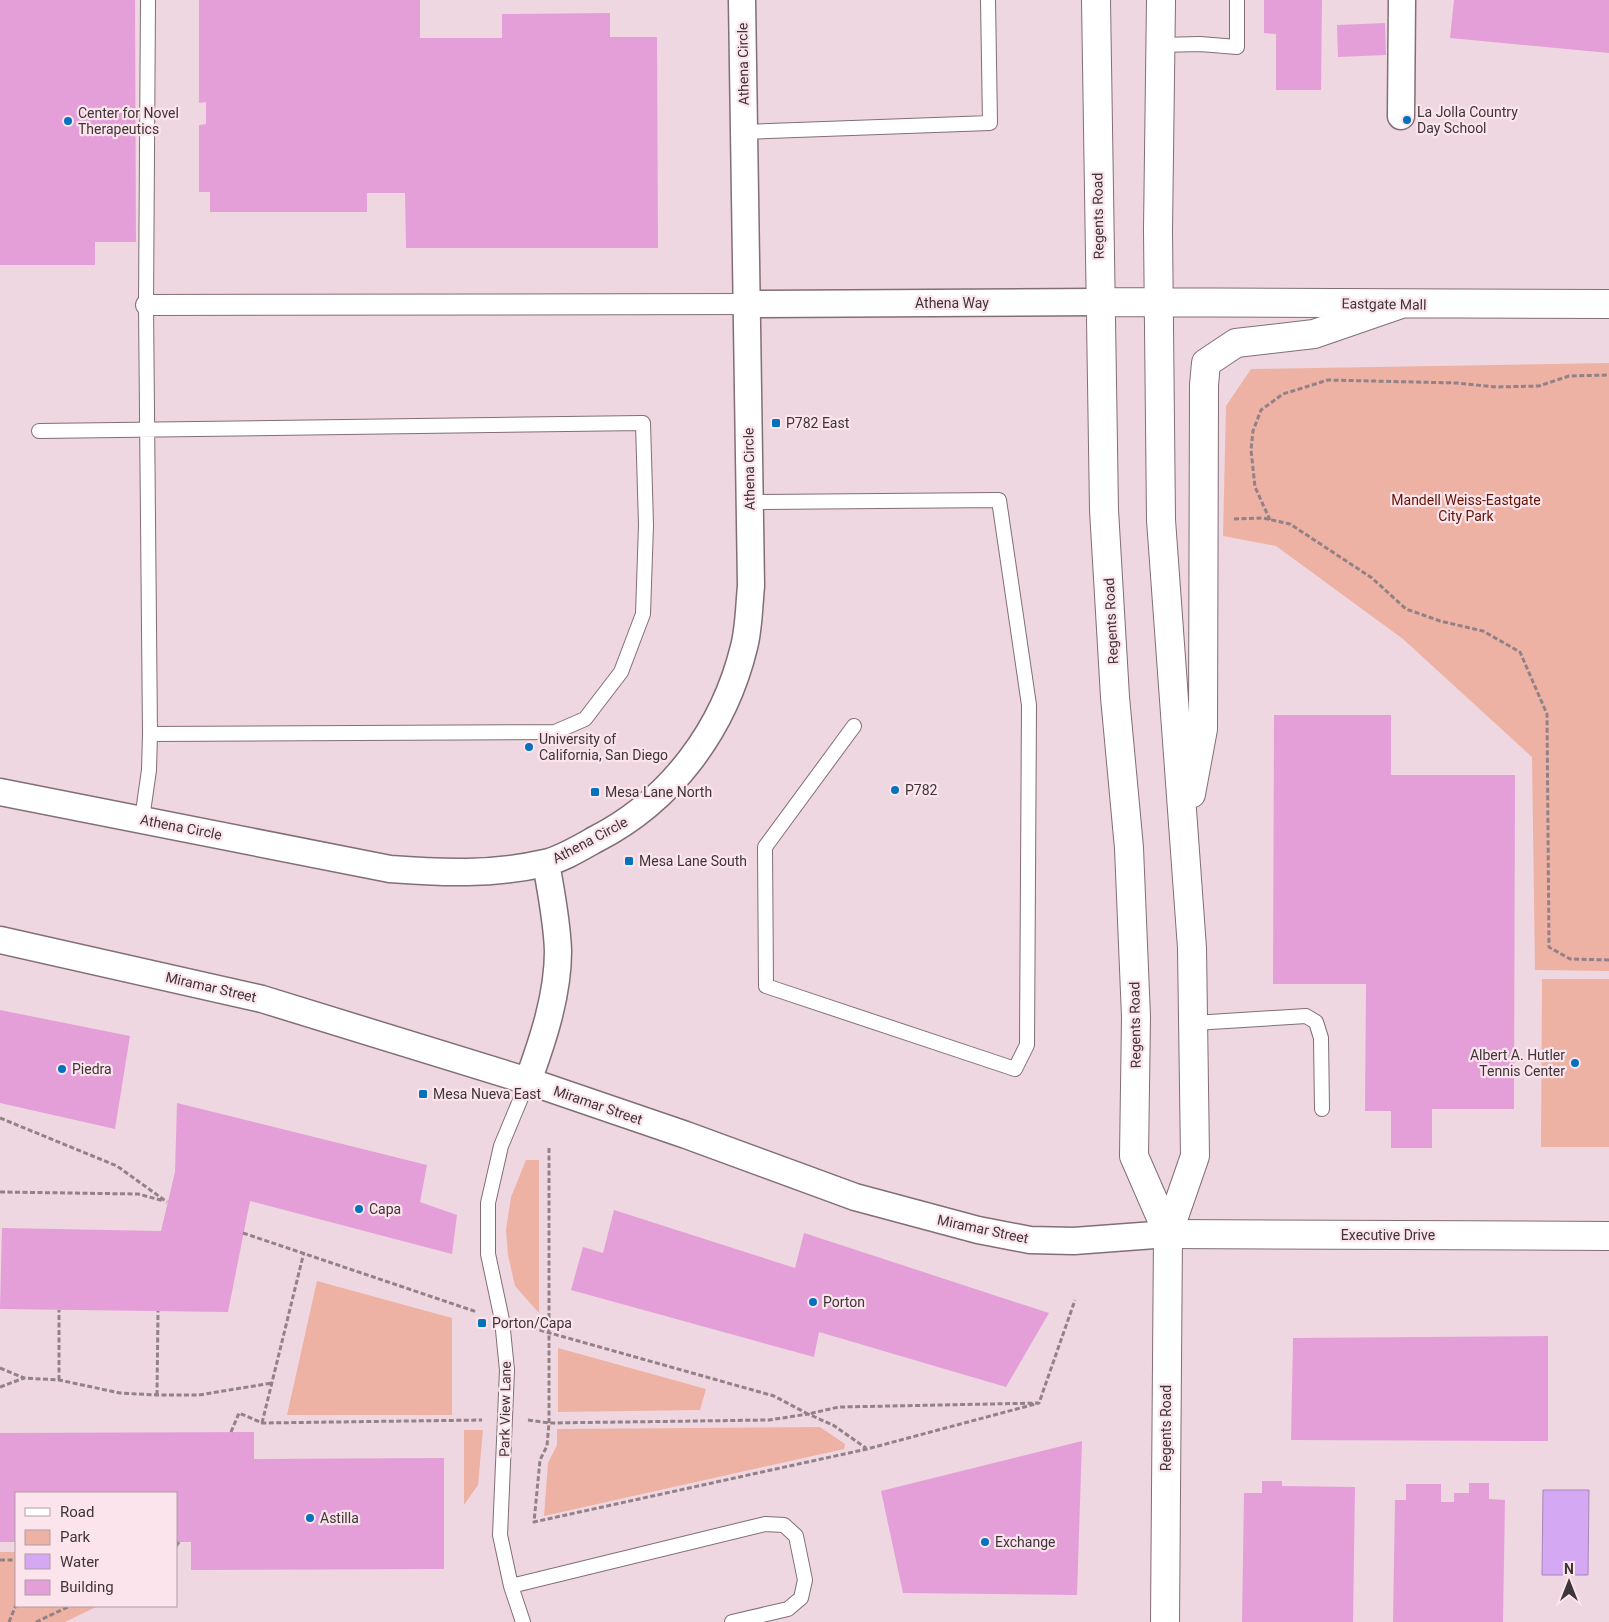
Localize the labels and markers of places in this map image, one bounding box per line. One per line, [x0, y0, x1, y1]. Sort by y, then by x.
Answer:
place label: La Jolla Country Day School [1417, 104, 1518, 136]
place label: Center for Novel Therapeutics [78, 105, 179, 137]
marker: La Jolla Country Day School [1401, 114, 1413, 126]
marker: Center for Novel Therapeutics [62, 115, 74, 127]
place label: P782 East [786, 415, 850, 431]
marker: P782 East [770, 417, 782, 429]
place label: University of California, San Diego [539, 731, 668, 763]
marker: University of California, San Diego [523, 741, 535, 753]
place label: P782 [905, 782, 938, 798]
place label: Mesa Lane North [605, 784, 712, 800]
marker: P782 [889, 784, 901, 796]
marker: Mesa Lane North [589, 786, 601, 798]
place label: Mesa Lane South [639, 853, 747, 869]
marker: Mesa Lane South [623, 855, 635, 867]
place label: Albert A. Hutler Tennis Center [1470, 1047, 1565, 1079]
marker: Albert A. Hutler Tennis Center [1569, 1057, 1581, 1069]
place label: Piedra [72, 1061, 112, 1077]
marker: Piedra [56, 1063, 68, 1075]
place label: Mesa Nueva East [433, 1086, 542, 1102]
marker: Mesa Nueva East [417, 1088, 429, 1100]
place label: Capa [369, 1201, 401, 1217]
marker: Capa [353, 1203, 365, 1215]
place label: Porton [823, 1294, 865, 1310]
marker: Porton [807, 1296, 819, 1308]
place label: Porton/Capa [492, 1315, 572, 1331]
marker: Porton/Capa [476, 1317, 488, 1329]
place label: Astilla [320, 1510, 359, 1526]
marker: Astilla [304, 1512, 316, 1524]
place label: Exchange [995, 1534, 1055, 1550]
marker: Exchange [979, 1536, 991, 1548]

